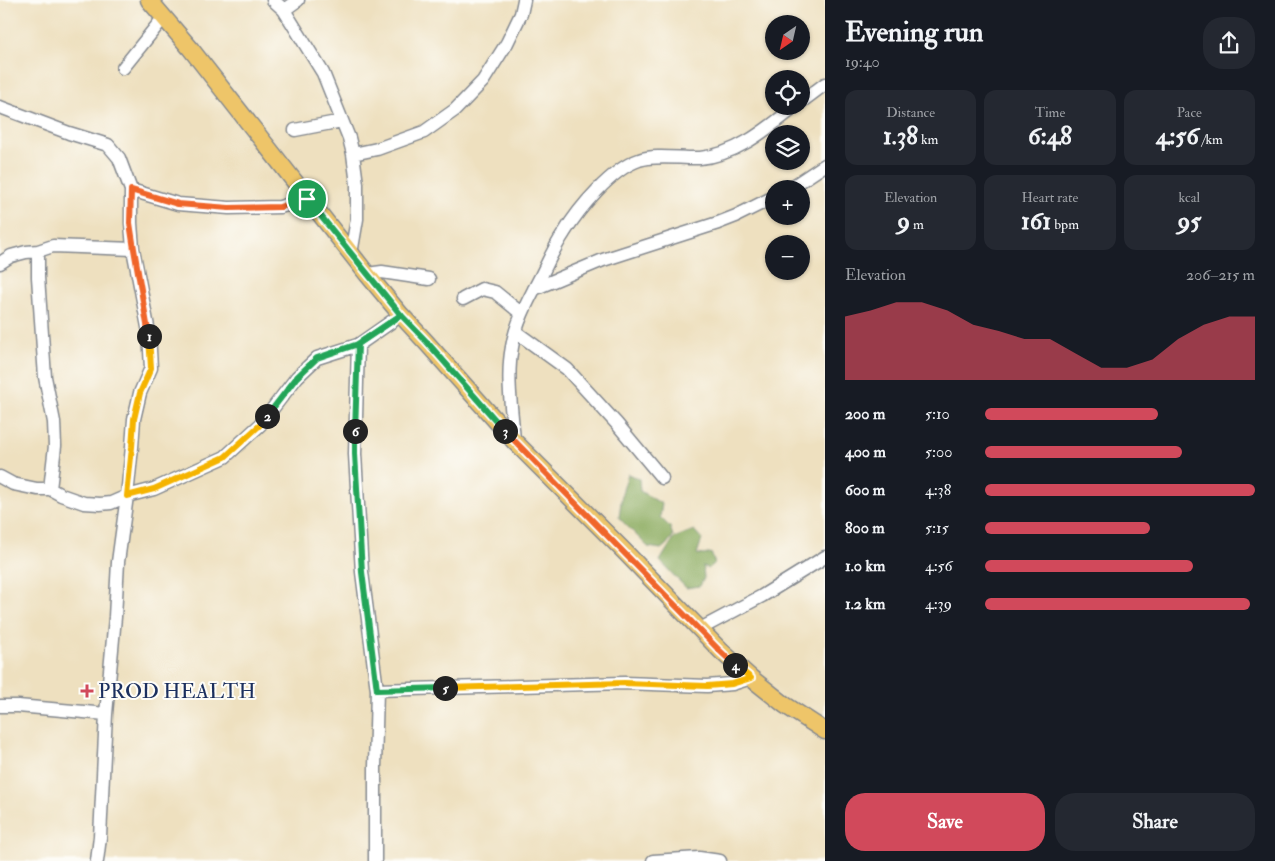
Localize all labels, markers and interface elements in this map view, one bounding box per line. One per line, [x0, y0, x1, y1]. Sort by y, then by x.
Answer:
north arrow [765, 15, 810, 60]
map controls [765, 15, 810, 280]
text: Evening run [845, 15, 983, 50]
button: share [1203, 17, 1255, 69]
text: 19:40 [845, 52, 880, 72]
button: locate [765, 70, 810, 115]
text: Distance [886, 104, 935, 121]
text: Time [1035, 104, 1065, 121]
text: Pace [1177, 104, 1202, 121]
text: 1.38 [883, 121, 918, 152]
text: 6:48 [1028, 121, 1072, 152]
text: 4:56 [1156, 121, 1199, 152]
button: layers [765, 125, 810, 170]
text: km [918, 131, 938, 148]
text: /km [1199, 131, 1223, 148]
pin [286, 178, 328, 220]
button: + [765, 180, 810, 225]
icon: arrive [293, 185, 321, 213]
text: Elevation [884, 189, 937, 206]
text: Heart rate [1021, 189, 1078, 206]
text: kcal [1179, 189, 1200, 206]
text: 9 [897, 206, 910, 237]
text: 161 [1021, 206, 1051, 237]
text: 95 [1177, 206, 1201, 237]
text: m [910, 216, 924, 233]
text: bpm [1051, 216, 1079, 233]
button: − [765, 235, 810, 280]
text: Elevation [845, 265, 906, 285]
text: 206–215 m [1186, 265, 1255, 285]
pin: 1 [136, 324, 162, 348]
text: 1 [147, 328, 152, 345]
pin: 2 [254, 404, 280, 428]
text: 200 m [845, 404, 885, 424]
text: 5:10 [925, 404, 950, 424]
text: 2 [264, 408, 271, 425]
pin: 6 [342, 418, 368, 444]
pin: 3 [492, 418, 518, 444]
text: 6 [352, 423, 359, 440]
text: 3 [503, 423, 508, 440]
text: 400 m [845, 442, 886, 462]
text: 5:00 [925, 442, 952, 462]
text: 600 m [845, 480, 885, 500]
text: 4:38 [925, 480, 951, 500]
text: 800 m [845, 518, 885, 538]
text: 5:15 [925, 518, 949, 538]
text: 1.0 km [845, 556, 885, 576]
text: 4:56 [925, 556, 953, 576]
text: 1.2 km [845, 594, 885, 614]
text: 4:39 [925, 594, 952, 614]
pin: 4 [722, 652, 748, 678]
text: 4 [732, 657, 739, 674]
pin: 5 [432, 676, 458, 700]
place label: PROD HEALTH [98, 678, 256, 705]
text: 5 [442, 680, 449, 697]
marker: PROD HEALTH [80, 684, 94, 698]
button: Save [845, 793, 1045, 851]
button: Share [1055, 793, 1255, 851]

